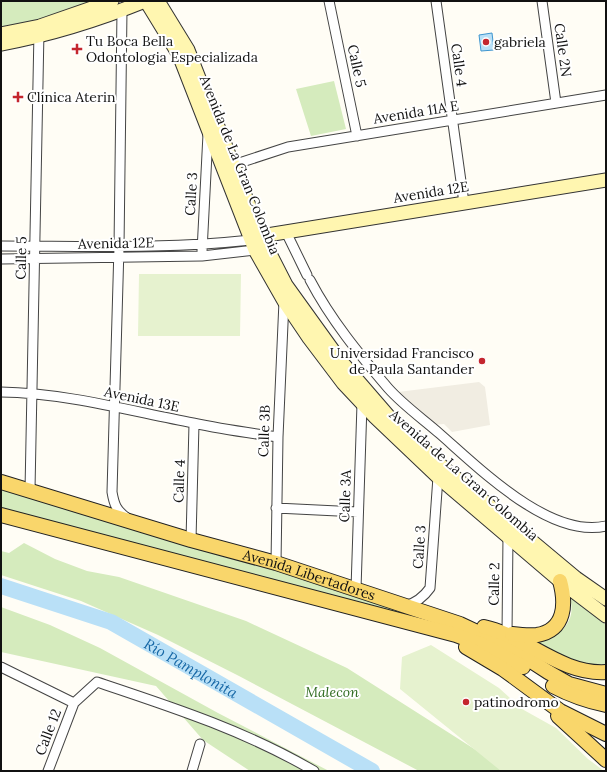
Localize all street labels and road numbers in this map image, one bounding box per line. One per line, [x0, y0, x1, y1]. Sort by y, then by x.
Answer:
street label: Calle 2N [550, 22, 576, 78]
street label: Calle 4 [447, 42, 471, 88]
street label: Calle 5 [344, 43, 370, 89]
street label: Avenida de La Gran Colombia [195, 72, 284, 257]
street label: Avenida 11A E [371, 96, 460, 128]
street label: Calle 3 [181, 172, 201, 216]
street label: Avenida 12E [391, 177, 470, 207]
street label: Avenida 12E [77, 233, 154, 253]
street label: Calle 5 [12, 236, 30, 280]
street label: Avenida 13E [102, 382, 182, 416]
street label: Calle 3B [254, 404, 274, 458]
street label: Avenida de La Gran Colombia [385, 405, 542, 545]
street label: Calle 4 [169, 459, 189, 503]
street label: Calle 3A [335, 469, 355, 523]
street label: Calle 3 [408, 524, 430, 569]
street label: Avenida Libertadores [240, 545, 378, 604]
street label: Calle 2 [485, 562, 503, 606]
street label: Calle 12 [31, 706, 65, 758]

